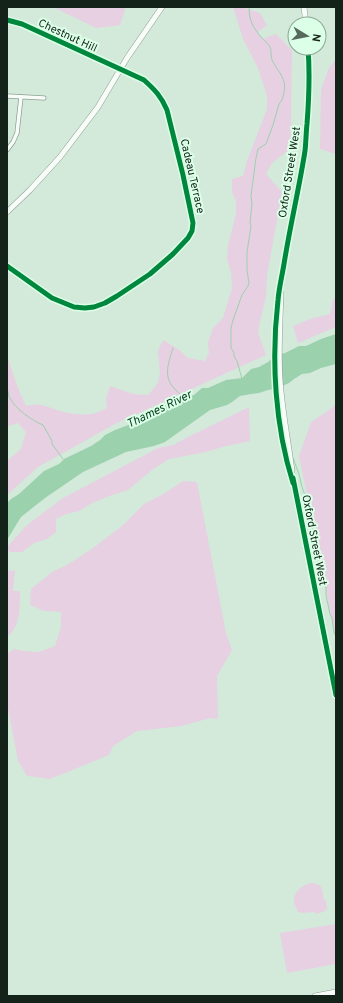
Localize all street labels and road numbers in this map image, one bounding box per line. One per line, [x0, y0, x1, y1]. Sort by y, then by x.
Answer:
street label: Chestnut Hill [36, 16, 99, 56]
street label: Oxford Street West [276, 126, 304, 219]
street label: Cadeau Terrace [177, 137, 207, 215]
street label: Oxford Street West [298, 494, 330, 587]

